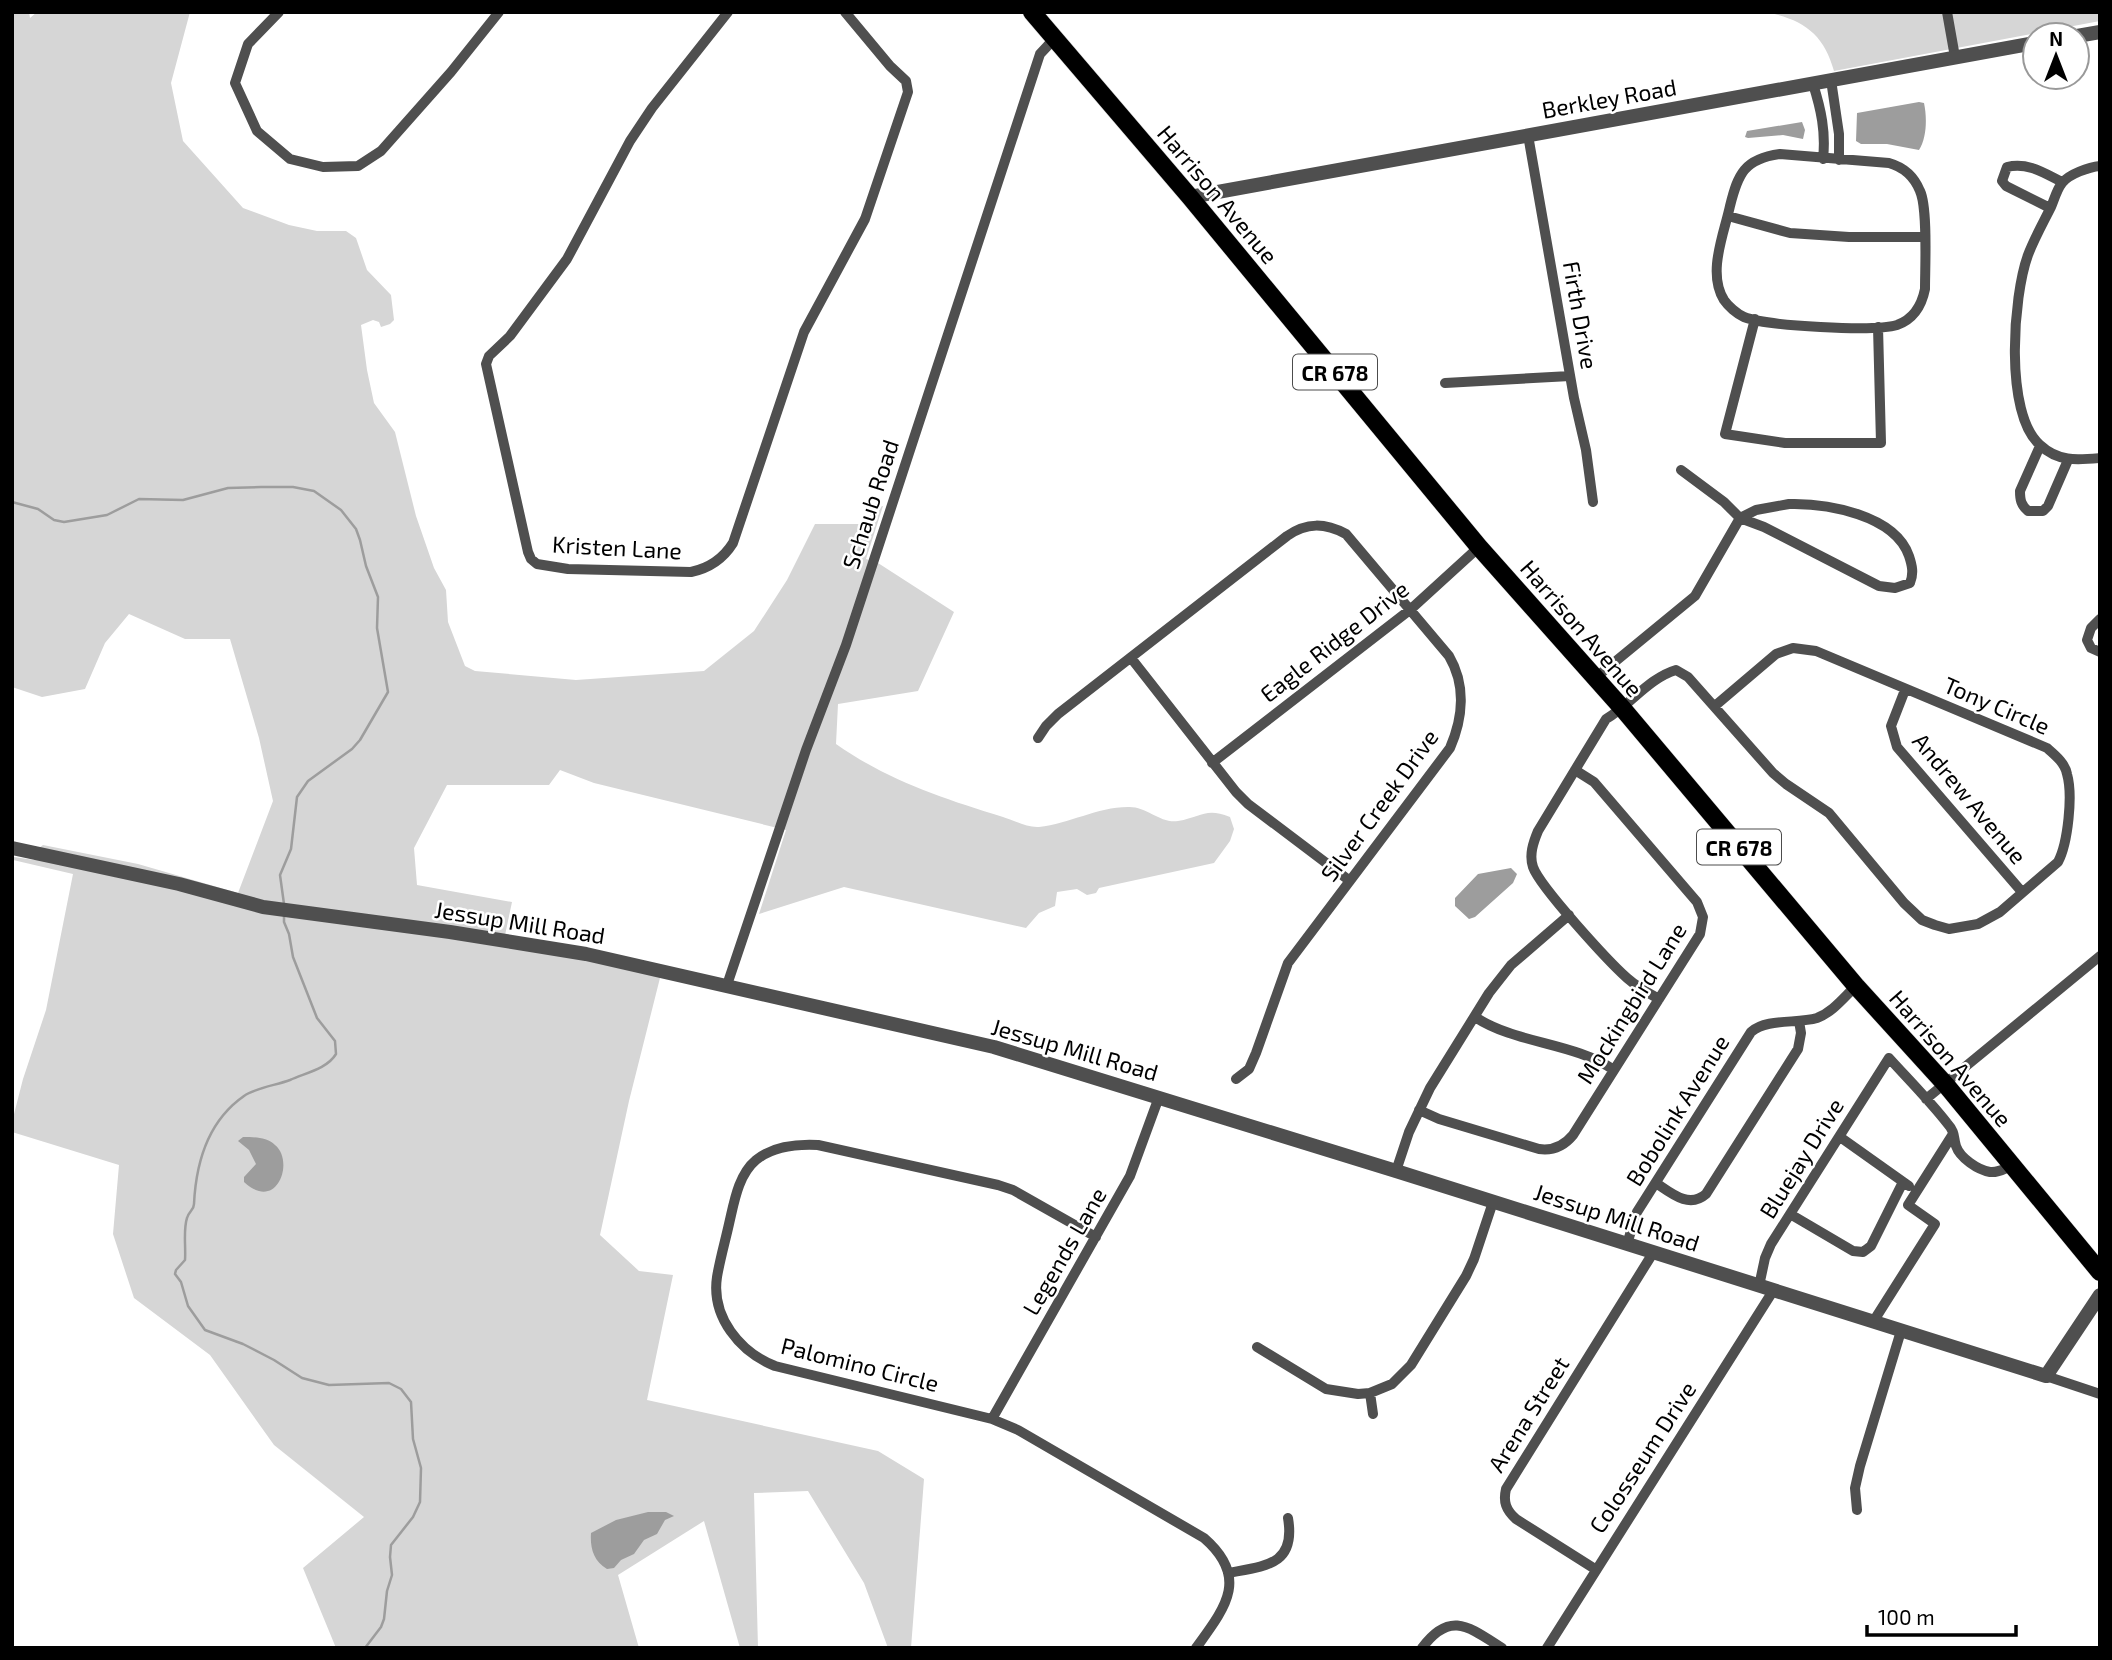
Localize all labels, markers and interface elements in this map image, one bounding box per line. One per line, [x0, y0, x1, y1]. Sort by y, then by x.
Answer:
north arrow [2021, 21, 2091, 91]
text: N [2049, 27, 2063, 50]
street label: Berkley Road [1539, 72, 1679, 124]
street label: Harrison Avenue [1152, 119, 1284, 269]
street label: Firth Drive [1558, 259, 1604, 371]
road number: CR 678 [1293, 354, 1377, 390]
street label: Schaub Road [836, 436, 904, 572]
street label: Kristen Lane [551, 530, 683, 564]
street label: Harrison Avenue [1515, 554, 1649, 702]
street label: Eagle Ridge Drive [1254, 574, 1414, 708]
street label: Tony Circle [1940, 670, 2054, 740]
street label: Silver Creek Drive [1314, 723, 1444, 887]
street label: Andrew Avenue [1907, 727, 2033, 869]
road number: CR 678 [1697, 830, 1781, 864]
street label: Jessup Mill Road [433, 895, 607, 949]
street label: Mockingbird Lane [1570, 917, 1692, 1089]
street label: Harrison Avenue [1884, 984, 2018, 1132]
street label: Jessup Mill Road [988, 1012, 1162, 1086]
street label: Bobolink Avenue [1619, 1029, 1735, 1191]
street label: Bluejay Drive [1753, 1093, 1849, 1223]
street label: Jessup Mill Road [1531, 1177, 1703, 1257]
street label: Legends Lane [1016, 1182, 1112, 1320]
street label: Palomino Circle [778, 1331, 942, 1397]
street label: Arena Street [1482, 1351, 1575, 1477]
street label: Colosseum Drive [1583, 1376, 1701, 1538]
scale bar [1867, 1594, 2016, 1638]
text: 100 m [1878, 1604, 1935, 1629]

